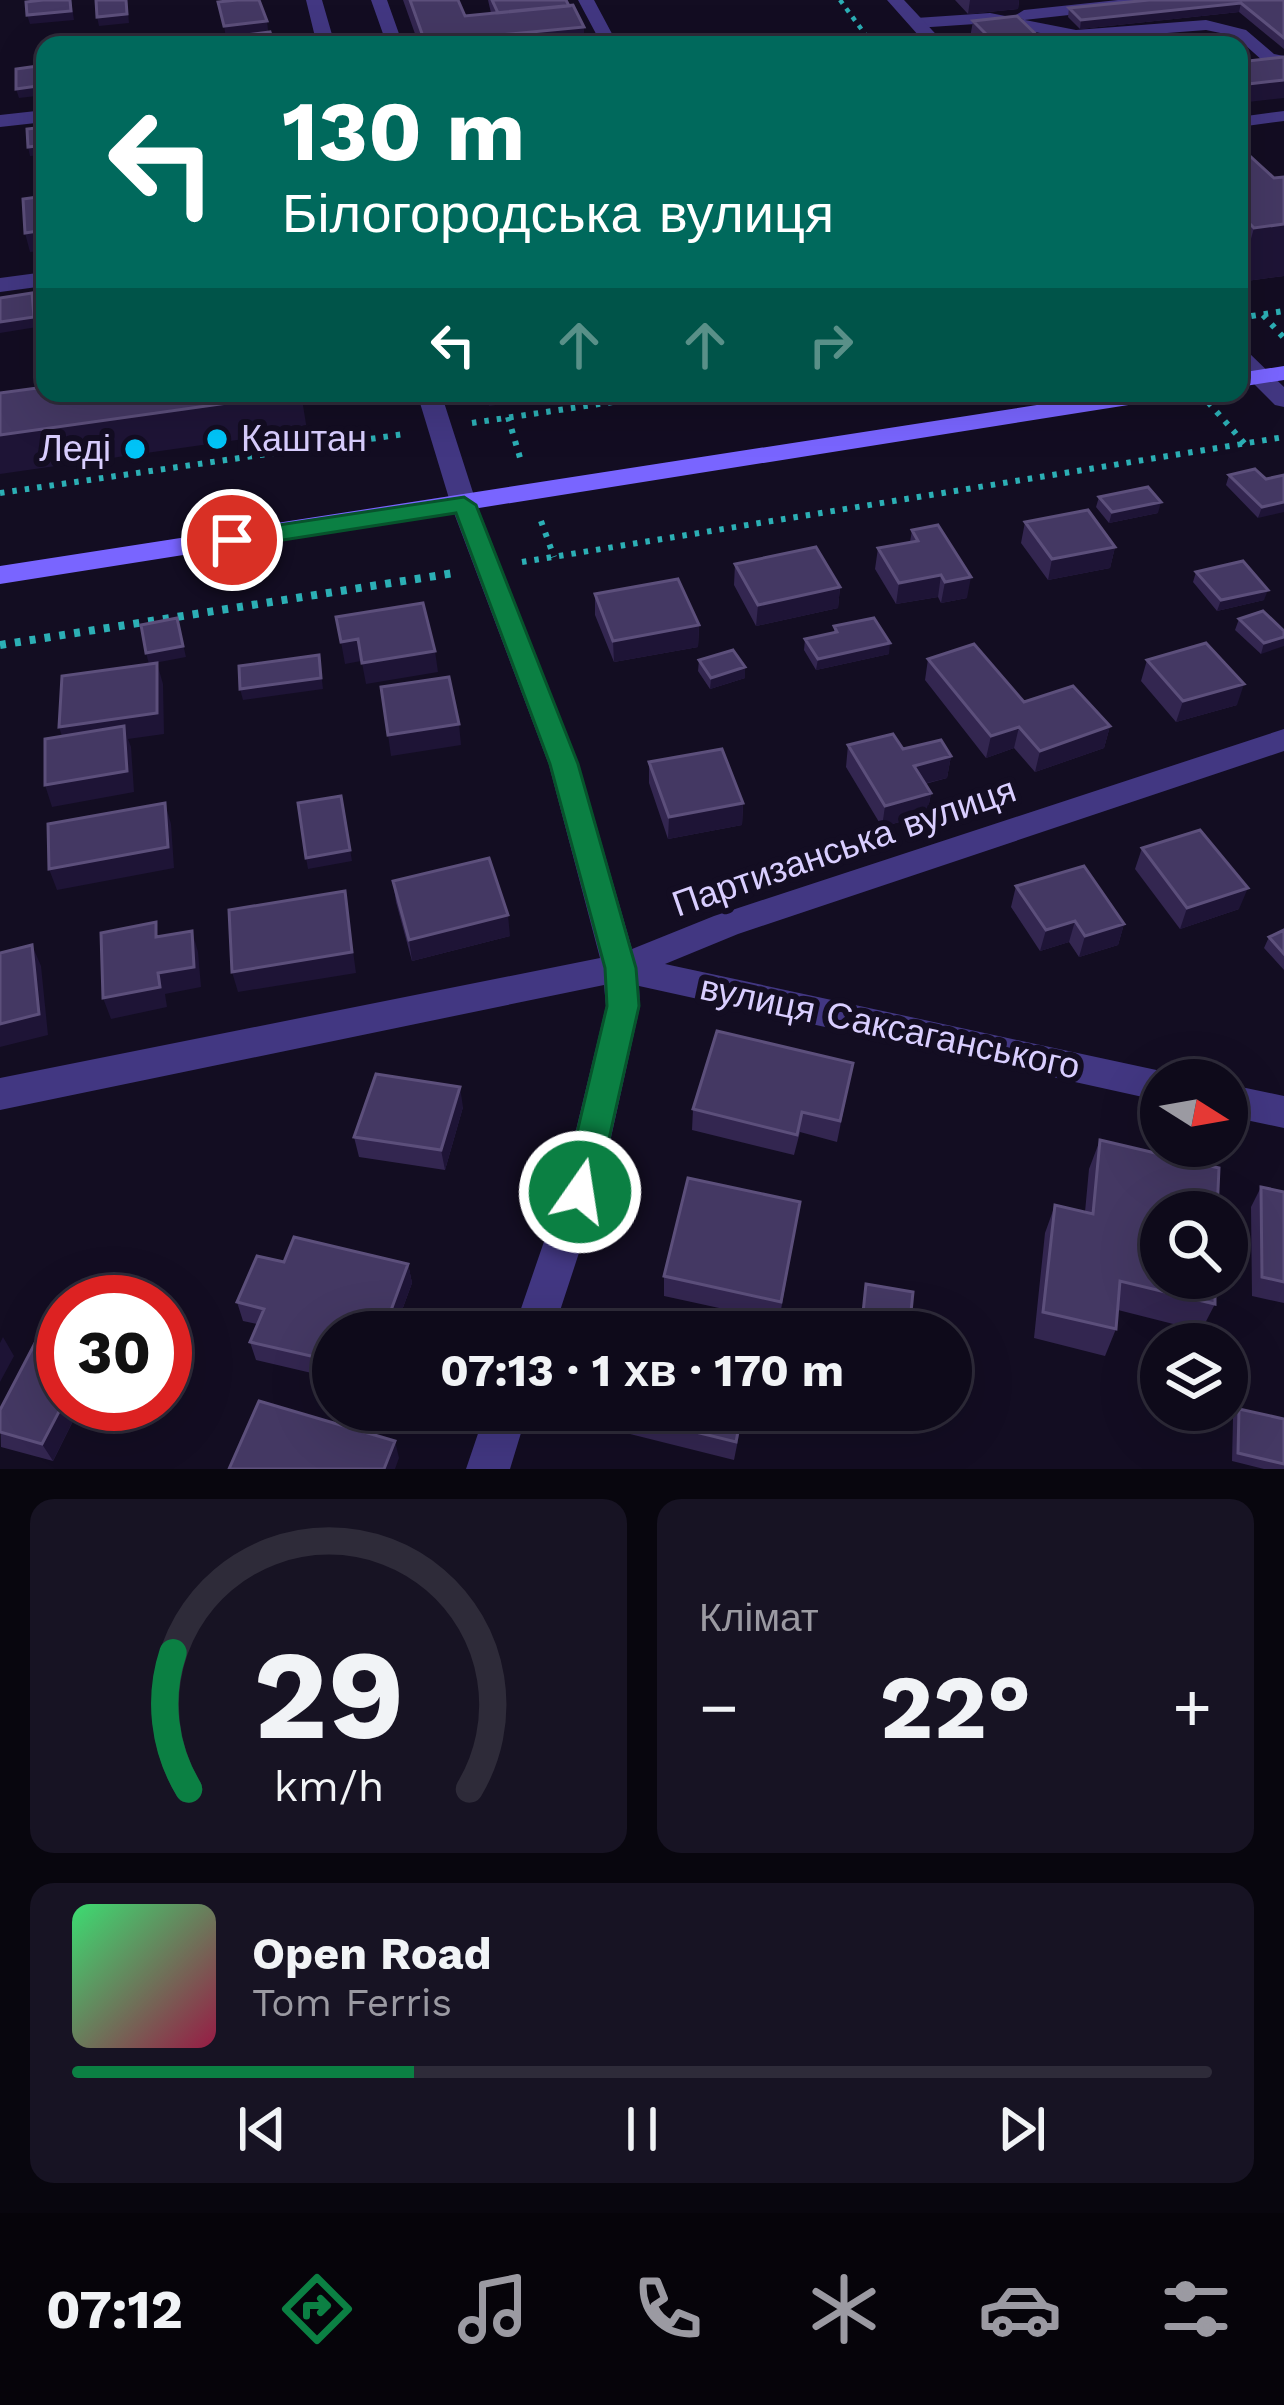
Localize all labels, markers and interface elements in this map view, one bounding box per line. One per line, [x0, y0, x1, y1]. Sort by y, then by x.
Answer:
text: 130 m [282, 82, 525, 180]
icon: left [84, 84, 240, 240]
text: Білогородська вулиця [282, 182, 834, 245]
icon: left [420, 312, 486, 378]
icon: ahead [546, 312, 612, 378]
icon: ahead [672, 312, 738, 378]
icon: right [798, 312, 864, 378]
place label: Каштан [241, 418, 367, 460]
marker: Каштан [204, 426, 230, 452]
place label: Леді [39, 428, 111, 470]
marker: Леді [122, 436, 148, 462]
pin [181, 489, 283, 591]
icon: arrive [199, 507, 265, 573]
street label: Партизанська вулиця [667, 768, 1021, 926]
street label: вулиця Саксаганського [696, 966, 1084, 1088]
north arrow [1140, 1059, 1248, 1167]
map controls [1140, 1059, 1248, 1431]
position arrow [517, 1129, 643, 1255]
button: search [1140, 1191, 1248, 1299]
speed limit sign: 30 [36, 1275, 192, 1431]
button: layers [1140, 1323, 1248, 1431]
text: 07:13 · 1 хв · 170 m [440, 1344, 844, 1397]
text: Клімат [699, 1595, 819, 1640]
text: 29 [253, 1622, 404, 1768]
text: 22° [880, 1654, 1031, 1760]
text: − [699, 1669, 739, 1746]
text: + [1172, 1669, 1212, 1746]
text: km/h [273, 1761, 384, 1811]
text: Open Road [252, 1927, 492, 1980]
text: Tom Ferris [252, 1980, 452, 2025]
icon: previous [229, 2096, 295, 2162]
icon: pause [609, 2096, 675, 2162]
icon: next [989, 2096, 1055, 2162]
icon: directions [275, 2267, 359, 2351]
icon: music [451, 2267, 535, 2351]
icon: phone [626, 2267, 710, 2351]
icon: climate [802, 2267, 886, 2351]
icon: car [978, 2267, 1062, 2351]
icon: filters [1154, 2267, 1238, 2351]
text: 07:12 [46, 2278, 183, 2341]

